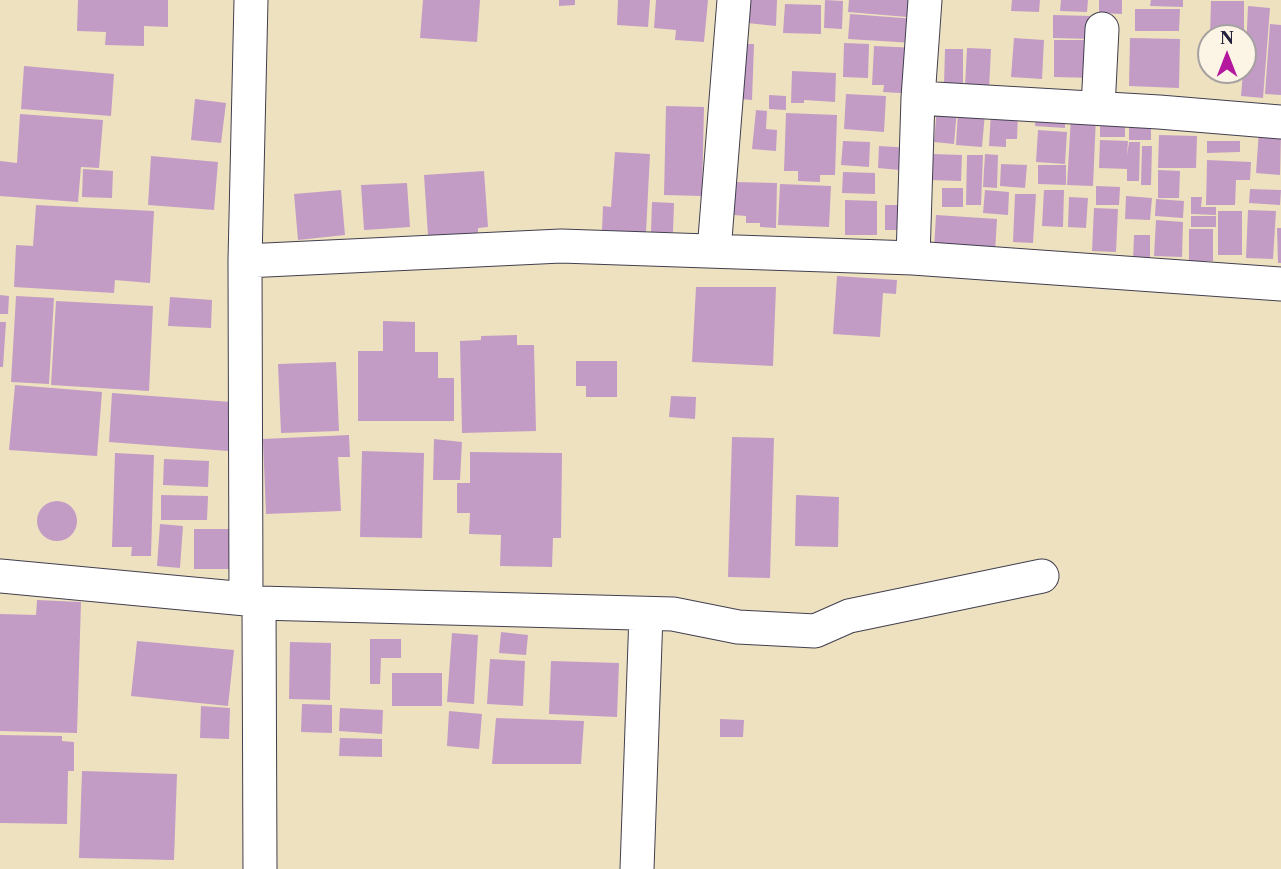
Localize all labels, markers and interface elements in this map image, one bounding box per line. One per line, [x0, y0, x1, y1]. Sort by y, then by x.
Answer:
north arrow [1197, 24, 1257, 84]
text: N [1220, 28, 1234, 48]

